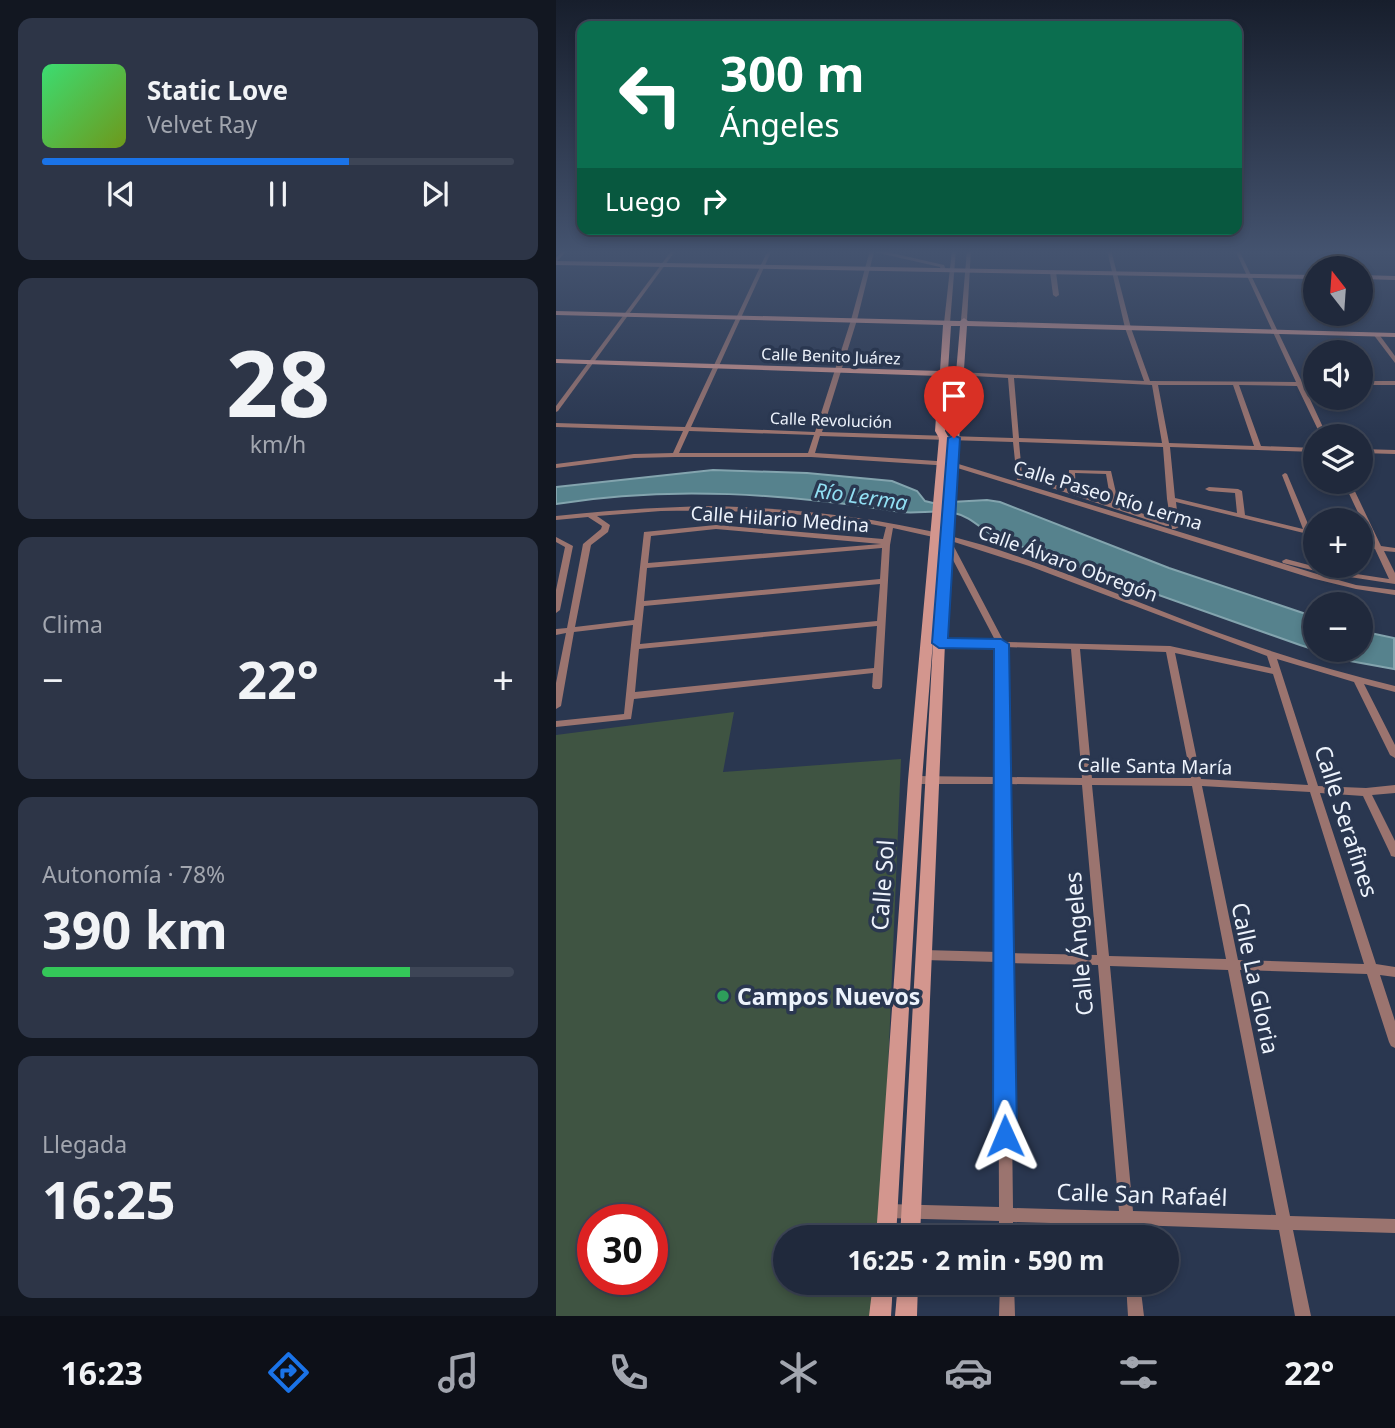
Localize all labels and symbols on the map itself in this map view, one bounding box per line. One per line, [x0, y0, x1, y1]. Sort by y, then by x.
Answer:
north arrow [1303, 256, 1373, 326]
street label: Calle Benito Juárez [761, 343, 901, 369]
pin [924, 366, 984, 438]
street label: Calle Revolución [769, 407, 893, 433]
street label: Calle Paseo Río Lerma [1010, 454, 1206, 536]
water label: Río Lerma [813, 476, 910, 516]
street label: Calle Hilario Medina [690, 500, 870, 538]
street label: Calle Álvaro Obregón [975, 518, 1161, 608]
street label: Calle Serafines [1307, 741, 1387, 901]
street label: Calle Santa María [1077, 752, 1233, 780]
street label: Calle Sol [863, 839, 901, 931]
street label: Calle Ángeles [1056, 871, 1100, 1017]
street label: Calle La Gloria [1224, 899, 1288, 1057]
place label: Campos Nuevos [737, 980, 920, 1012]
marker: Campos Nuevos [715, 988, 731, 1004]
position arrow [968, 1099, 1042, 1173]
street label: Calle San Rafaél [1056, 1175, 1228, 1213]
speed limit sign: 30 [577, 1204, 668, 1295]

